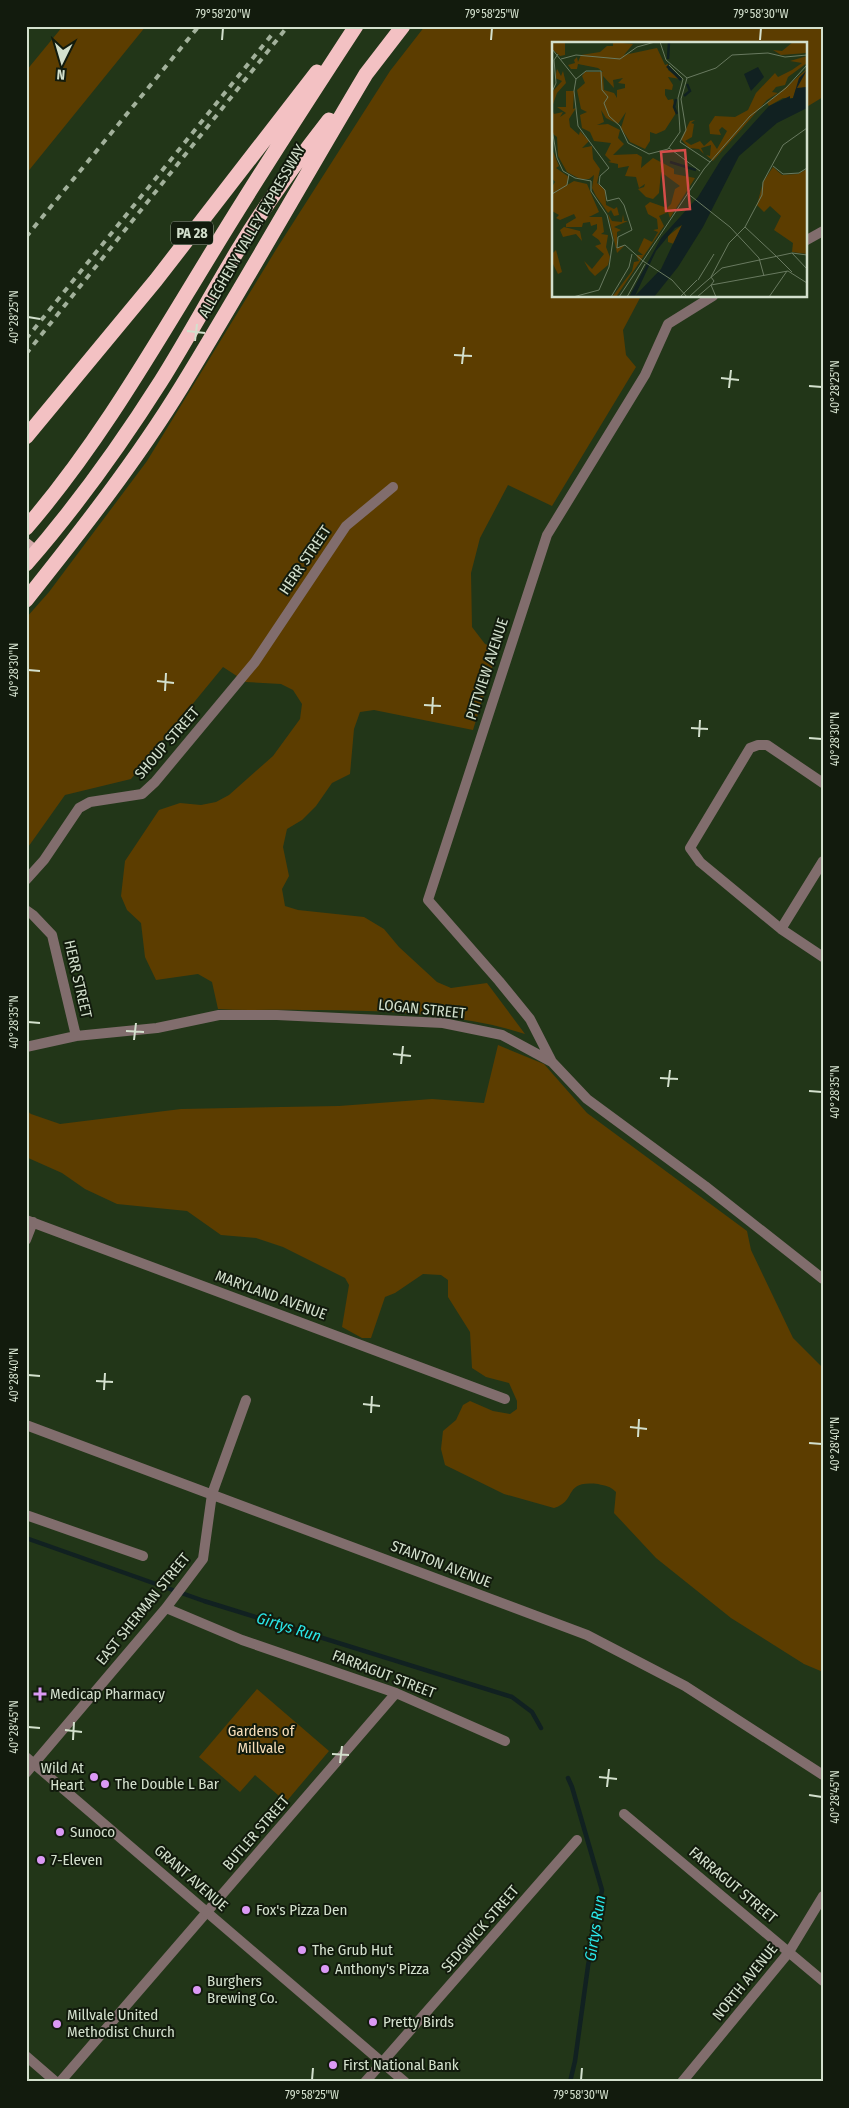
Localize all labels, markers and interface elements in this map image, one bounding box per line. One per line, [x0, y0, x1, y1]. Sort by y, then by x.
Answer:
text: 79°58'20"W [196, 7, 250, 21]
text: 79°58'25"W [465, 7, 519, 21]
text: 79°58'30"W [734, 7, 788, 21]
north arrow [38, 38, 88, 88]
inset map [552, 42, 806, 298]
text: N [56, 66, 66, 83]
street label: ALLEGHENY VALLEY EXPRESSWAY [195, 141, 309, 321]
road number: PA 28 [171, 222, 213, 244]
text: 40°28'25"N [7, 290, 21, 344]
text: 40°28'25"N [828, 360, 842, 414]
street label: HERR STREET [275, 522, 335, 598]
street label: PITTVIEW AVENUE [462, 616, 512, 722]
text: 40°28'30"N [7, 643, 21, 697]
street label: SHOUP STREET [131, 703, 203, 783]
text: 40°28'30"N [828, 712, 842, 766]
street label: HERR STREET [60, 938, 96, 1020]
text: 40°28'35"N [7, 995, 21, 1049]
street label: LOGAN STREET [377, 995, 467, 1023]
text: 40°28'35"N [828, 1065, 842, 1119]
street label: MARYLAND AVENUE [213, 1267, 329, 1323]
text: 40°28'40"N [7, 1348, 21, 1402]
text: 40°28'40"N [828, 1417, 842, 1471]
street label: STANTON AVENUE [388, 1537, 494, 1591]
street label: EAST SHERMAN STREET [92, 1549, 194, 1669]
water label: Girtys Run [254, 1608, 324, 1646]
street label: FARRAGUT STREET [330, 1646, 438, 1702]
place label: Medicap Pharmacy [50, 1685, 165, 1703]
marker: Medicap Pharmacy [34, 1688, 46, 1700]
text: 40°28'45"N [7, 1700, 21, 1754]
park label: Gardens of Millvale [228, 1722, 296, 1757]
place label: Wild At Heart [41, 1759, 84, 1794]
text: 40°28'45"N [828, 1770, 842, 1824]
marker: Wild At Heart [88, 1771, 100, 1783]
place label: The Double L Bar [115, 1775, 220, 1793]
marker: The Double L Bar [99, 1778, 111, 1790]
street label: BUTLER STREET [219, 1792, 293, 1874]
place label: Sunoco [70, 1823, 115, 1841]
marker: Sunoco [54, 1826, 66, 1838]
street label: GRANT AVENUE [151, 1841, 231, 1915]
street label: FARRAGUT STREET [685, 1843, 781, 1927]
place label: 7-Eleven [51, 1851, 103, 1869]
marker: 7-Eleven [35, 1854, 47, 1866]
street label: SEDGWICK STREET [437, 1882, 523, 1976]
water label: Girtys Run [580, 1894, 610, 1962]
place label: Fox's Pizza Den [256, 1901, 347, 1919]
marker: Fox's Pizza Den [240, 1904, 252, 1916]
street label: NORTH AVENUE [709, 1940, 781, 2024]
place label: The Grub Hut [312, 1941, 393, 1959]
marker: The Grub Hut [296, 1944, 308, 1956]
place label: Anthony's Pizza [335, 1960, 429, 1978]
marker: Anthony's Pizza [319, 1963, 331, 1975]
place label: Burghers Brewing Co. [207, 1972, 278, 2007]
marker: Burghers Brewing Co. [191, 1984, 203, 1996]
place label: Millvale United Methodist Church [67, 2006, 175, 2041]
place label: Pretty Birds [383, 2013, 454, 2031]
marker: Pretty Birds [367, 2016, 379, 2028]
marker: Millvale United Methodist Church [51, 2018, 63, 2030]
place label: First National Bank [343, 2056, 459, 2074]
marker: First National Bank [327, 2059, 339, 2071]
text: 79°58'25"W [285, 2088, 339, 2102]
text: 79°58'30"W [554, 2088, 608, 2102]

